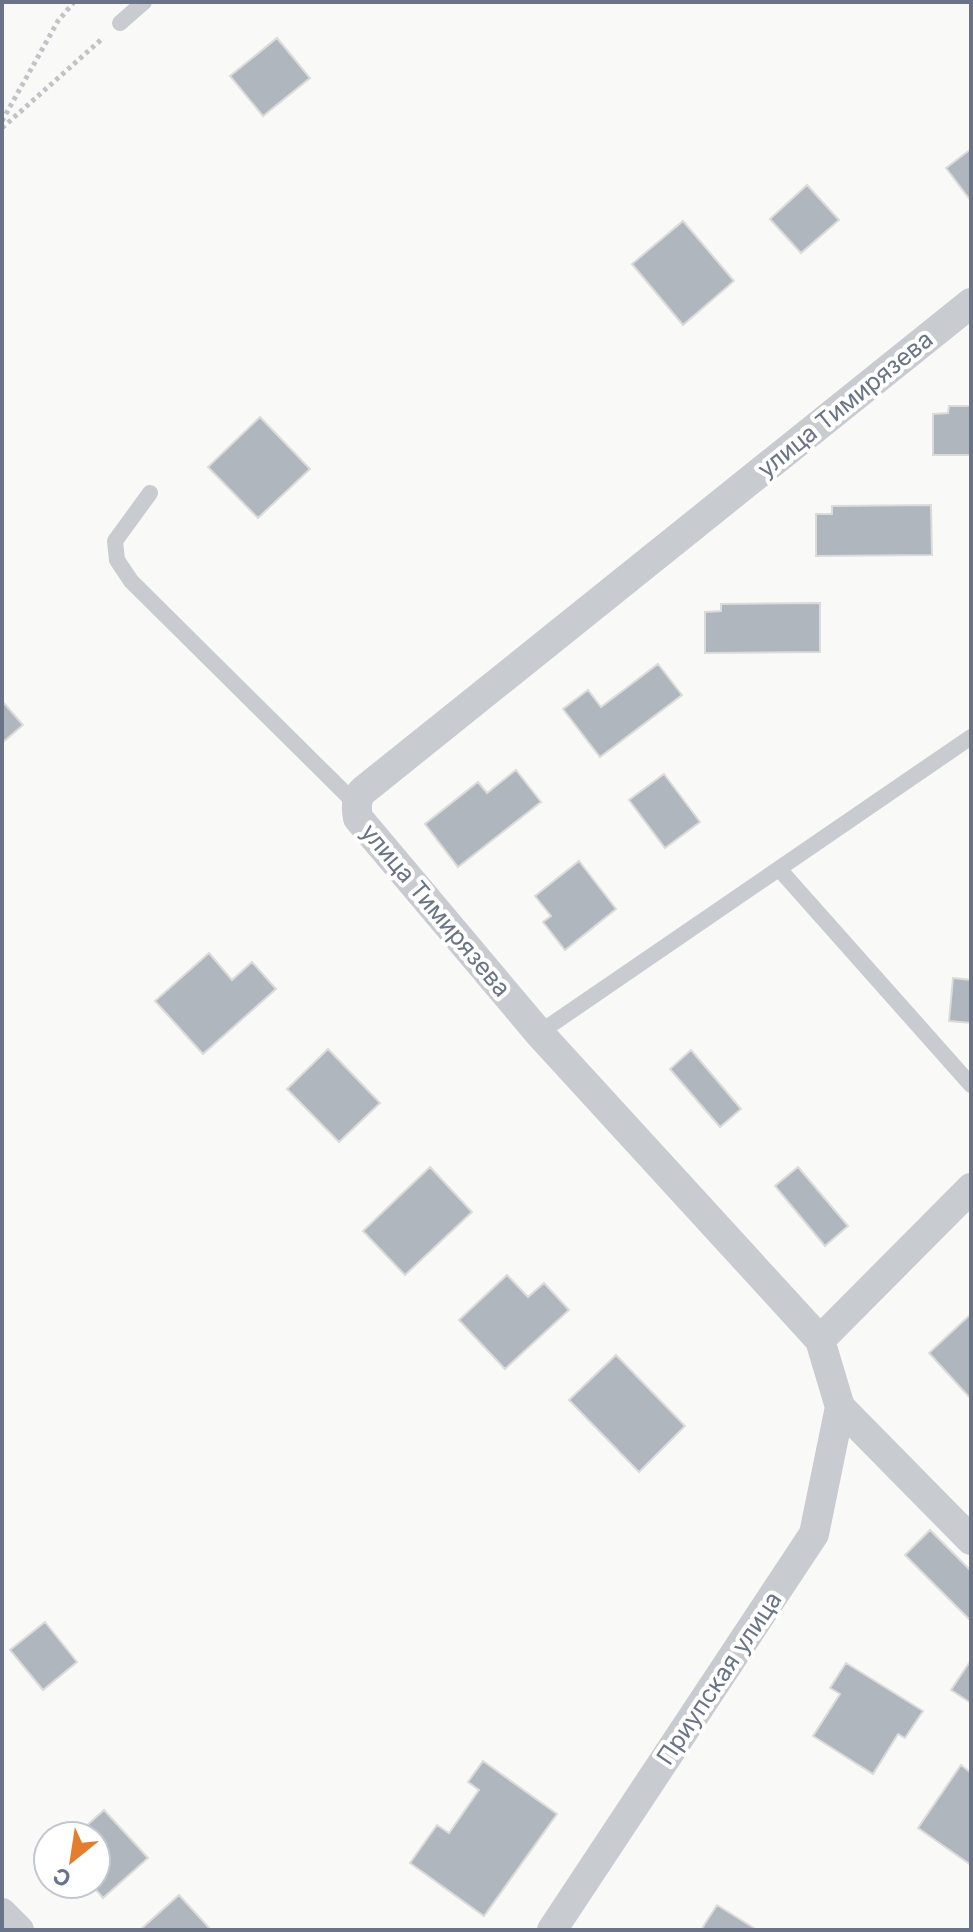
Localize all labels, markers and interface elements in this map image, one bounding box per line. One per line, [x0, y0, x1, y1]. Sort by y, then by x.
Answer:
street label: улица Тимирязева [752, 324, 938, 484]
street label: улица Тимирязева [355, 818, 517, 1002]
street label: Приупская улица [650, 1586, 788, 1770]
north arrow [32, 1820, 112, 1900]
text: С [48, 1862, 76, 1893]

